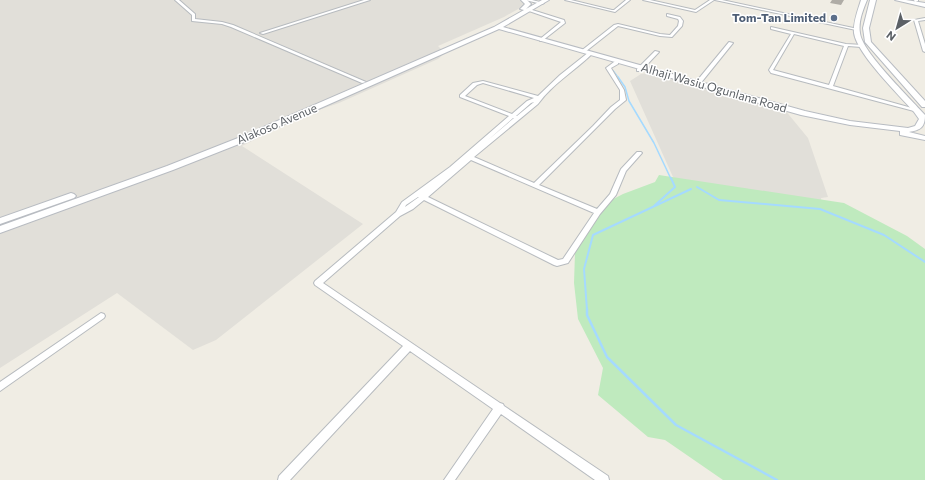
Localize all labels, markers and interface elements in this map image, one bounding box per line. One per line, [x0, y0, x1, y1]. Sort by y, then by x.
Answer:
north arrow [877, 8, 917, 48]
place label: Tom-Tan Limited [732, 10, 826, 24]
marker: Tom-Tan Limited [829, 13, 839, 23]
text: N [883, 29, 898, 44]
street label: Alhaji Wasiu Ogunlana Road [640, 59, 789, 115]
street label: Alakoso Avenue [234, 100, 319, 146]

